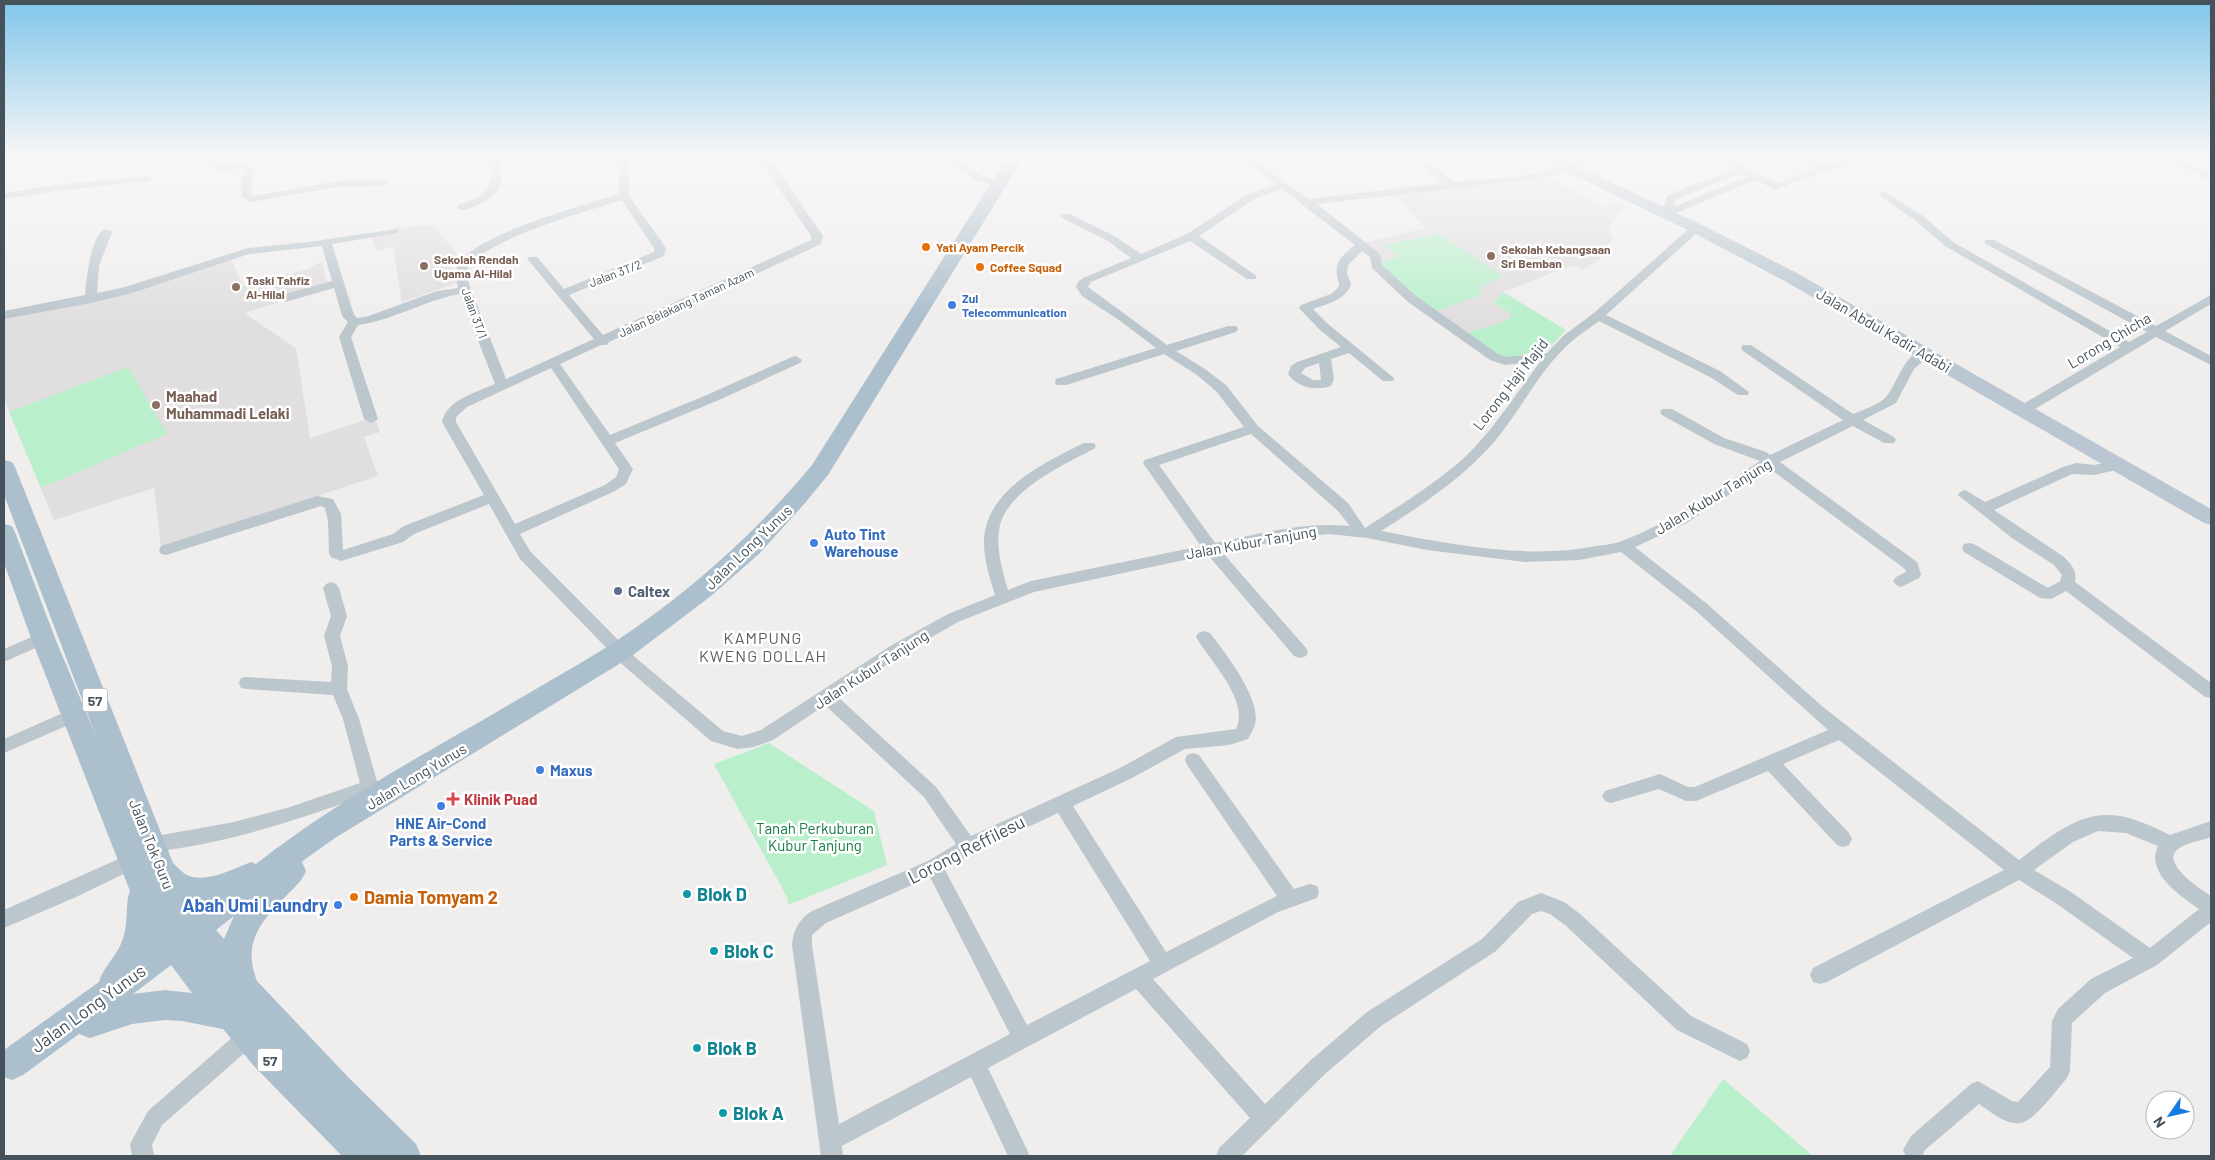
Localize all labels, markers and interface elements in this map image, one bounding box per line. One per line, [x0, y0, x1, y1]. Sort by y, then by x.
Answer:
place label: Yati Ayam Percik [936, 240, 1025, 254]
marker: Yati Ayam Percik [920, 241, 932, 253]
place label: Sekolah Kebangsaan Sri Bemban [1501, 242, 1611, 270]
marker: Sekolah Kebangsaan Sri Bemban [1485, 250, 1497, 262]
place label: Sekolah Rendah Ugama Al-Hilal [434, 252, 519, 280]
street label: Jalan 3T/2 [587, 257, 643, 289]
marker: Sekolah Rendah Ugama Al-Hilal [418, 260, 430, 272]
place label: Coffee Squad [990, 260, 1062, 274]
marker: Coffee Squad [974, 261, 986, 273]
street label: Jalan Belakang Taman Azam [616, 264, 756, 339]
place label: Taski Tahfiz Al-Hilal [246, 273, 310, 301]
marker: Taski Tahfiz Al-Hilal [230, 281, 242, 293]
street label: Jalan Abdul Kadir Adabi [1813, 284, 1955, 376]
street label: Jalan 3T/1 [459, 286, 491, 340]
place label: Zul Telecommunication [962, 291, 1067, 319]
marker: Zul Telecommunication [946, 299, 958, 311]
street label: Lorong Chicha [2064, 308, 2154, 372]
street label: Lorong Haji Majid [1469, 335, 1551, 433]
place label: Maahad Muhammadi Lelaki [166, 387, 290, 422]
marker: Maahad Muhammadi Lelaki [150, 399, 162, 411]
street label: Jalan Kubur Tanjung [1652, 454, 1774, 538]
street label: Jalan Long Yunus [701, 501, 795, 593]
street label: Jalan Kubur Tanjung [1184, 522, 1318, 562]
place label: Auto Tint Warehouse [824, 525, 898, 560]
marker: Auto Tint Warehouse [808, 537, 820, 549]
place label: Caltex [628, 582, 670, 600]
marker: Caltex [612, 585, 624, 597]
street label: Jalan Kubur Tanjung [811, 625, 931, 713]
district label: KAMPUNG KWENG DOLLAH [699, 628, 827, 665]
road number: 57 [82, 688, 108, 712]
street label: Jalan Long Yunus [363, 739, 469, 813]
place label: Maxus [550, 761, 593, 779]
marker: Maxus [534, 764, 546, 776]
place label: Klinik Puad [464, 790, 537, 808]
marker: Klinik Puad [446, 792, 460, 806]
street label: Jalan Tok Guru [126, 796, 178, 892]
marker: HNE Air-Cond Parts & Service [435, 800, 447, 812]
street label: Lorong Reffilesu [904, 810, 1028, 888]
place label: HNE Air-Cond Parts & Service [389, 814, 493, 849]
park label: Tanah Perkuburan Kubur Tanjung [756, 819, 874, 854]
place label: Blok D [697, 883, 747, 905]
place label: Damia Tomyam 2 [364, 886, 498, 908]
marker: Blok D [681, 888, 693, 900]
marker: Damia Tomyam 2 [348, 891, 360, 903]
place label: Abah Umi Laundry [182, 894, 328, 916]
marker: Abah Umi Laundry [332, 899, 344, 911]
place label: Blok C [724, 940, 774, 962]
marker: Blok C [708, 945, 720, 957]
street label: Jalan Long Yunus [26, 959, 150, 1057]
place label: Blok B [707, 1037, 757, 1059]
marker: Blok B [691, 1042, 703, 1054]
road number: 57 [258, 1048, 282, 1072]
north arrow [2145, 1090, 2195, 1140]
place label: Blok A [733, 1102, 784, 1124]
marker: Blok A [717, 1107, 729, 1119]
text: N [2149, 1114, 2168, 1131]

